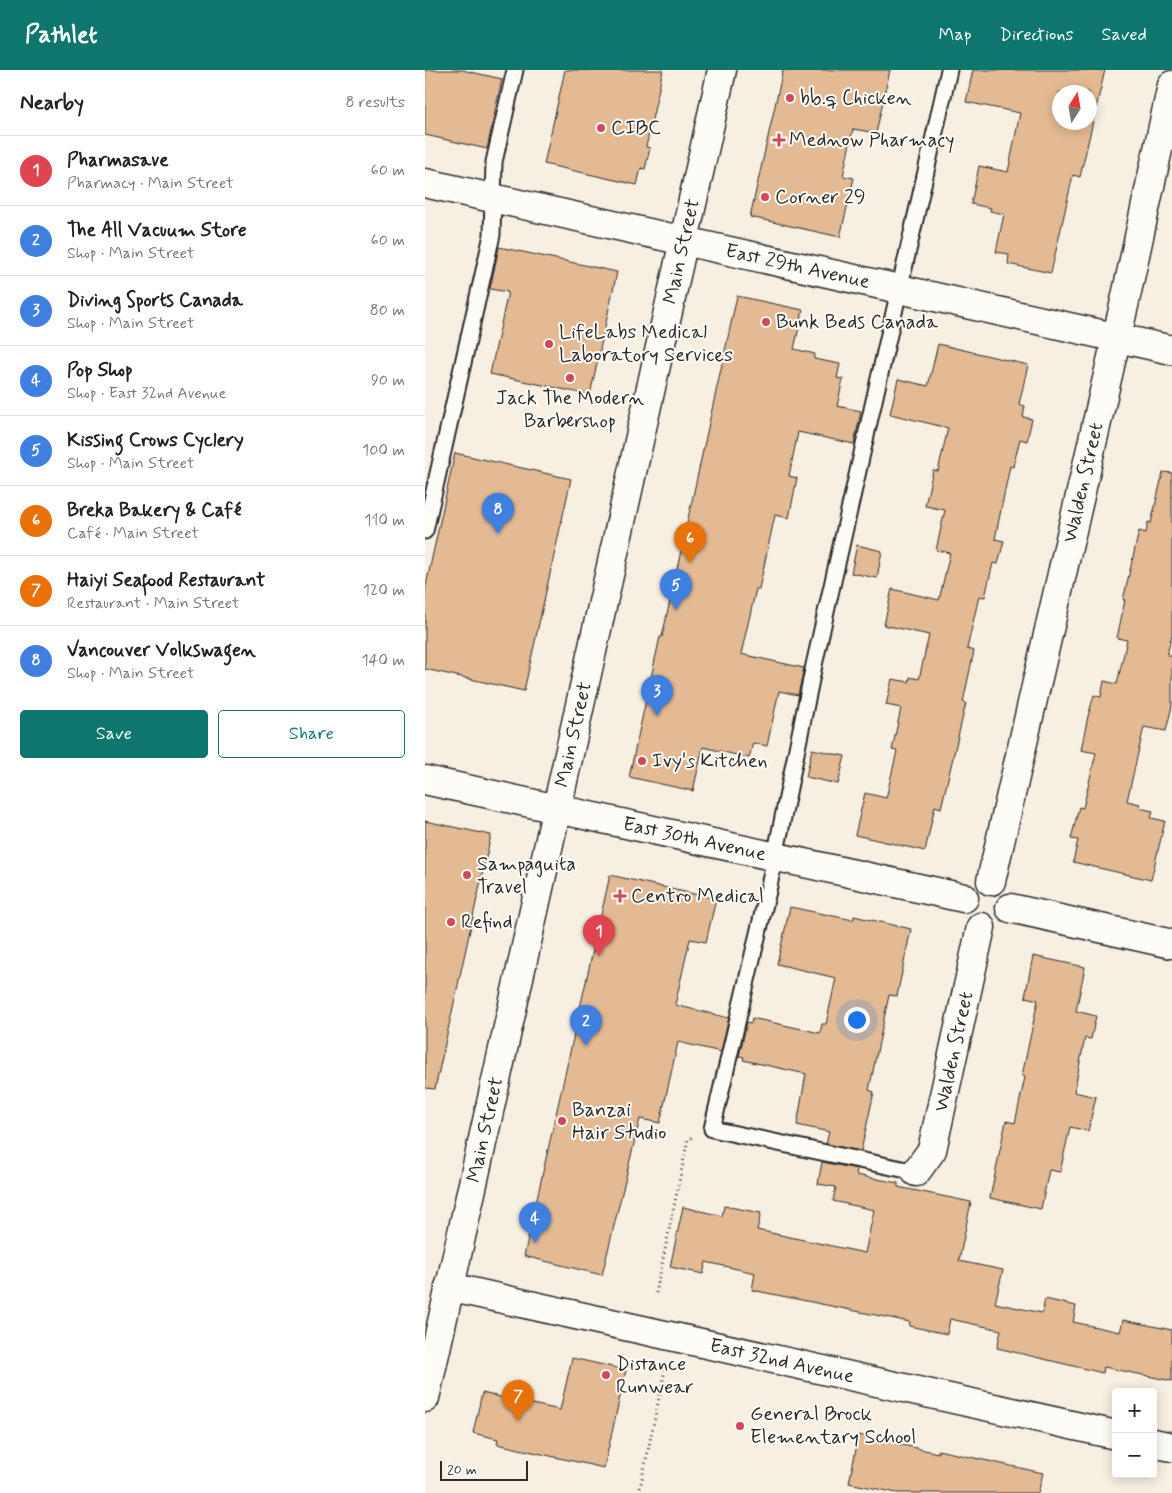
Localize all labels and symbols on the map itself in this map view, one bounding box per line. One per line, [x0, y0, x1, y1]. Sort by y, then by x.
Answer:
place label: bb.q Chicken [800, 85, 912, 112]
north arrow [1052, 85, 1097, 130]
marker: bb.q Chicken [784, 92, 796, 104]
place label: CIBC [611, 115, 661, 142]
marker: CIBC [595, 122, 607, 134]
place label: Mednow Pharmacy [789, 127, 955, 154]
marker: Mednow Pharmacy [773, 134, 785, 146]
place label: Corner 29 [775, 184, 866, 211]
marker: Corner 29 [759, 191, 771, 203]
street label: Main Street [657, 196, 706, 307]
street label: East 29th Avenue [723, 237, 873, 296]
place label: Bunk Beds Canada [776, 309, 939, 336]
marker: Bunk Beds Canada [760, 316, 772, 328]
place label: LifeLabs Medical Laboratory Services [559, 319, 733, 369]
marker: LifeLabs Medical Laboratory Services [543, 338, 555, 350]
marker: Jack The Modern Barbershop [564, 372, 576, 384]
place label: Jack The Modern Barbershop [496, 385, 645, 435]
street label: Walden Street [1056, 420, 1110, 545]
pin: 8 [482, 493, 514, 534]
pin: 6 [674, 522, 706, 563]
pin: 5 [660, 569, 692, 610]
pin: 3 [641, 675, 673, 716]
street label: Main Street [549, 679, 598, 790]
place label: Ivy's Kitchen [652, 748, 768, 775]
marker: Ivy's Kitchen [636, 755, 648, 767]
street label: East 30th Avenue [620, 810, 769, 868]
place label: Sampaguita Travel [477, 851, 576, 901]
marker: Sampaguita Travel [461, 869, 473, 881]
place label: Centro Medical [631, 883, 764, 910]
marker: Centro Medical [613, 889, 627, 903]
place label: Refind [461, 909, 513, 936]
pin: 1 [583, 915, 615, 956]
marker: Refind [445, 916, 457, 928]
street label: Walden Street [927, 989, 980, 1114]
pin: 2 [570, 1005, 602, 1046]
your location [844, 1007, 870, 1033]
street label: Main Street [460, 1074, 510, 1185]
place label: Banzai Hair Studio [572, 1097, 666, 1147]
marker: Banzai Hair Studio [556, 1115, 568, 1127]
pin: 4 [519, 1202, 551, 1243]
street label: East 32nd Avenue [707, 1332, 857, 1390]
place label: Distance Runwear [616, 1351, 694, 1401]
marker: Distance Runwear [600, 1369, 612, 1381]
pin: 7 [502, 1380, 534, 1421]
place label: General Brock Elementary School [750, 1401, 916, 1451]
marker: General Brock Elementary School [734, 1420, 746, 1432]
scale bar [440, 1458, 527, 1481]

